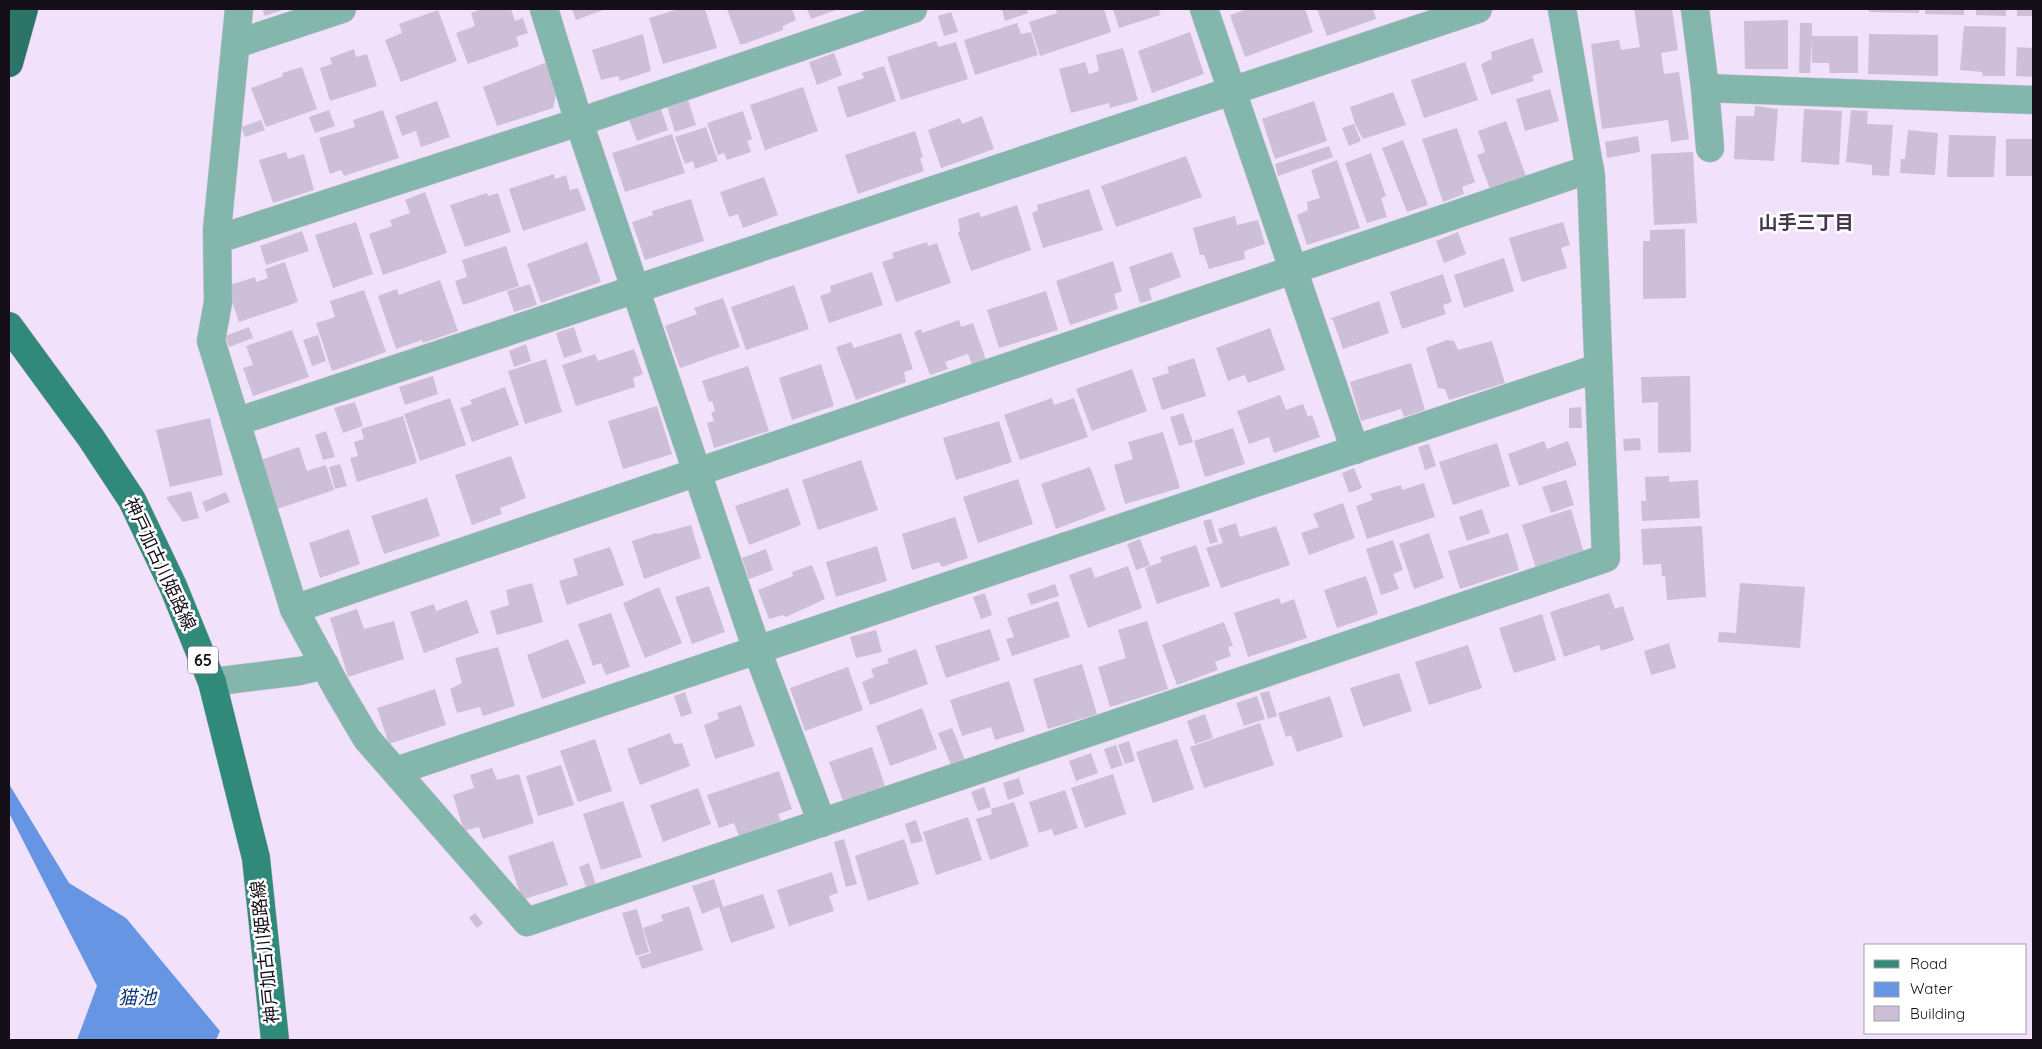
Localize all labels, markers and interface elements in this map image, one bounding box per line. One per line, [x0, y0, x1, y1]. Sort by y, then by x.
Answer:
district label: 山手三丁目 [1758, 210, 1854, 234]
street label: 神戸加古川姫路線 [120, 494, 201, 634]
road number: 65 [188, 646, 218, 674]
street label: 神戸加古川姫路線 [246, 879, 283, 1025]
legend [1864, 944, 2027, 1034]
text: Road [1910, 954, 1947, 973]
text: Water [1910, 979, 1953, 998]
water label: 猫池 [118, 985, 158, 1009]
text: Building [1910, 1004, 1965, 1023]

